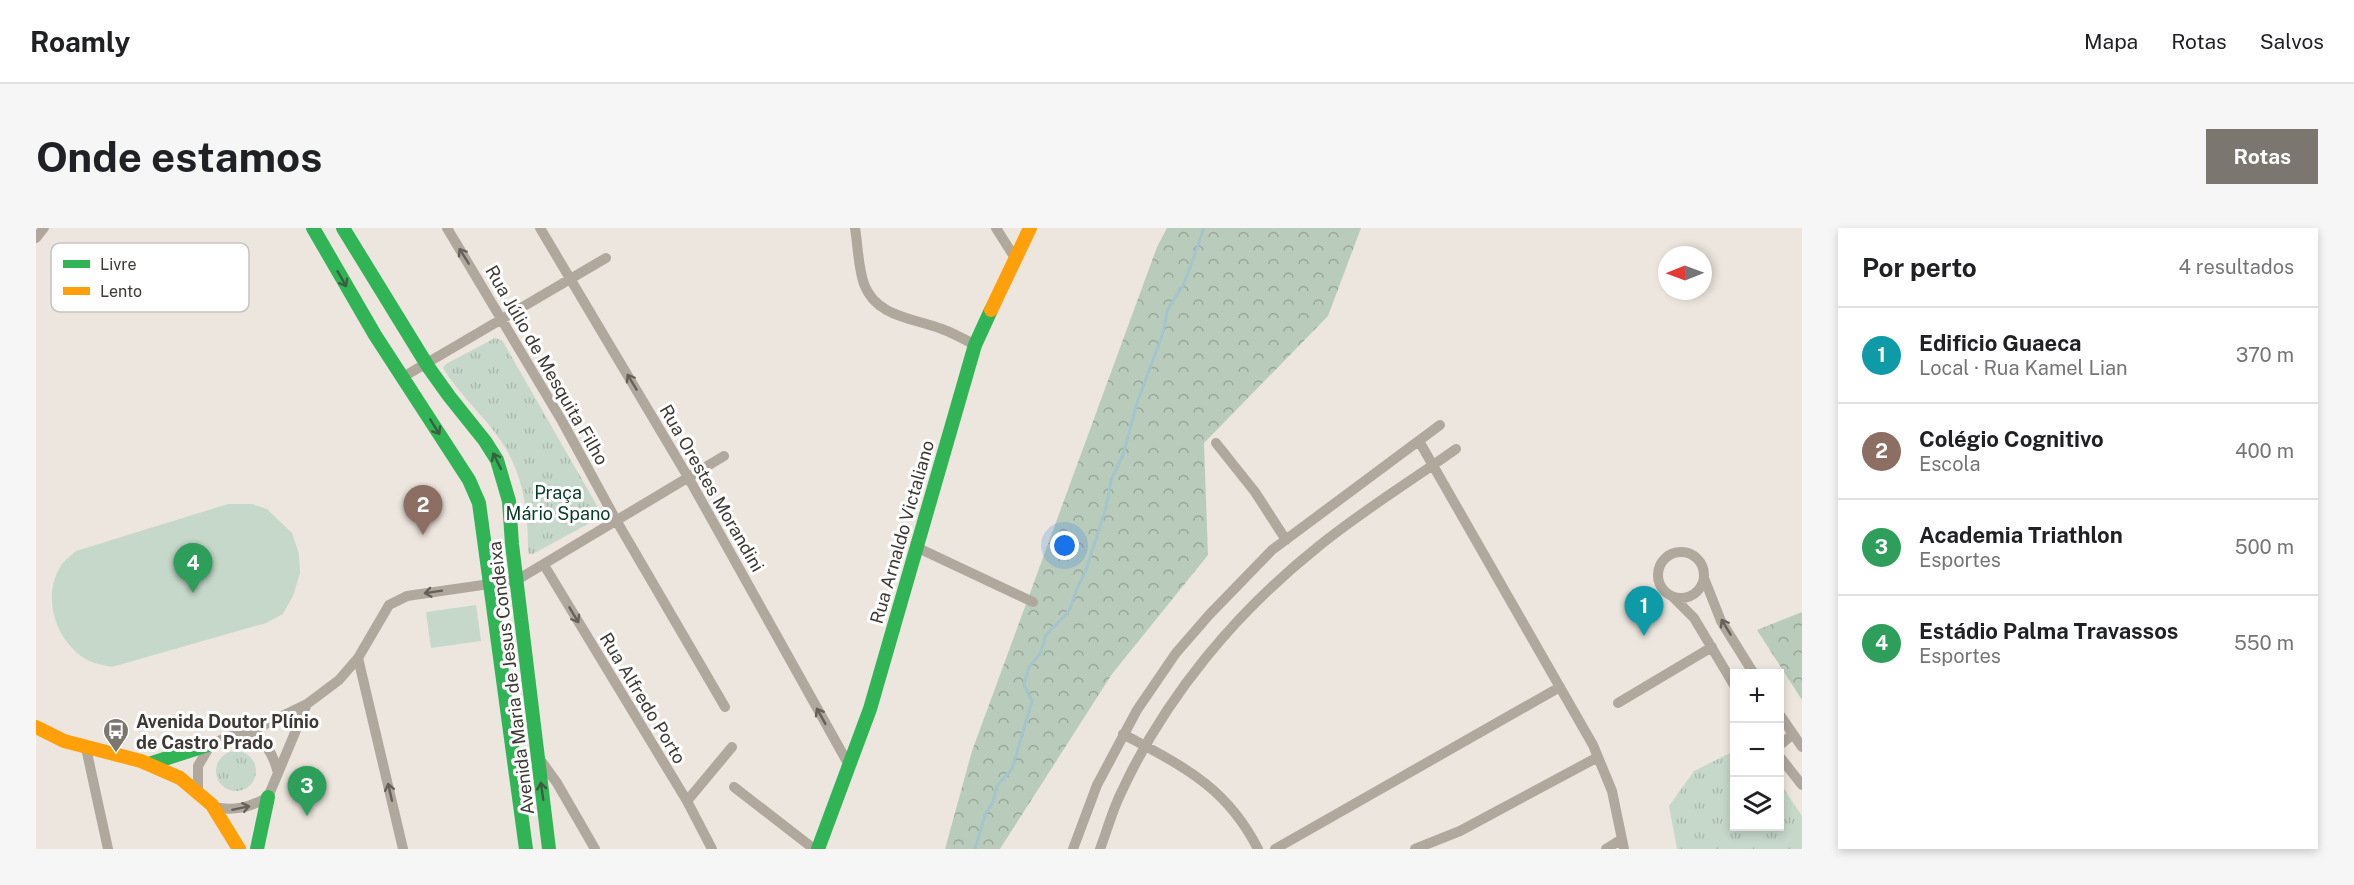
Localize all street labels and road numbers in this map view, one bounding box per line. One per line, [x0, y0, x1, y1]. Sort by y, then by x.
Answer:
street label: Rua Júlio de Mesquita Filho [481, 262, 613, 468]
street label: Rua Orestes Morandini [656, 401, 768, 575]
street label: Rua Arnaldo Victaliano [866, 438, 938, 626]
street label: Avenida Maria de Jesus Condeixa [484, 540, 538, 816]
street label: Rua Alfredo Porto [596, 629, 690, 767]

